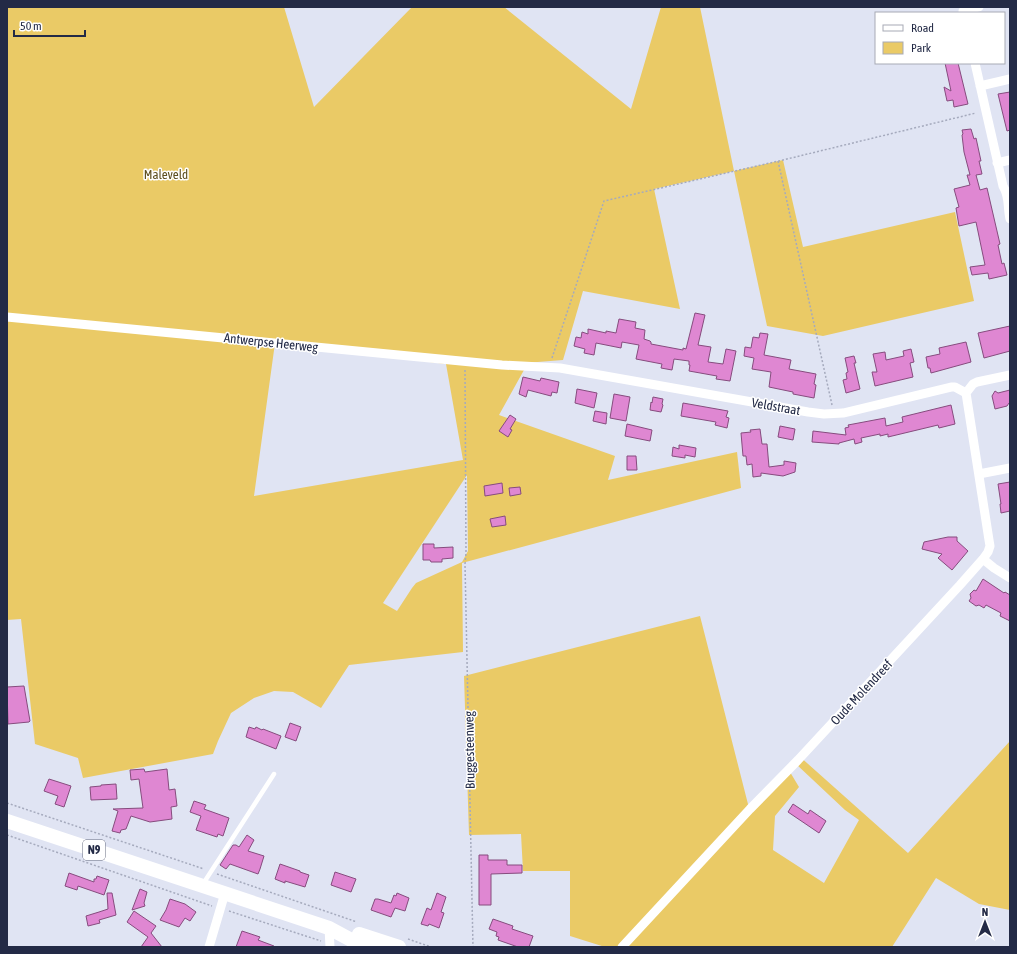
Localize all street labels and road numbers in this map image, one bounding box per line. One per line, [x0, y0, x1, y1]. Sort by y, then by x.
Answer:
street label: Antwerpse Heerweg [223, 330, 319, 355]
street label: Veldstraat [750, 395, 802, 418]
street label: Oude Molendreef [827, 656, 896, 728]
street label: Bruggesteenweg [461, 710, 478, 789]
road number: N9 [83, 840, 105, 860]

